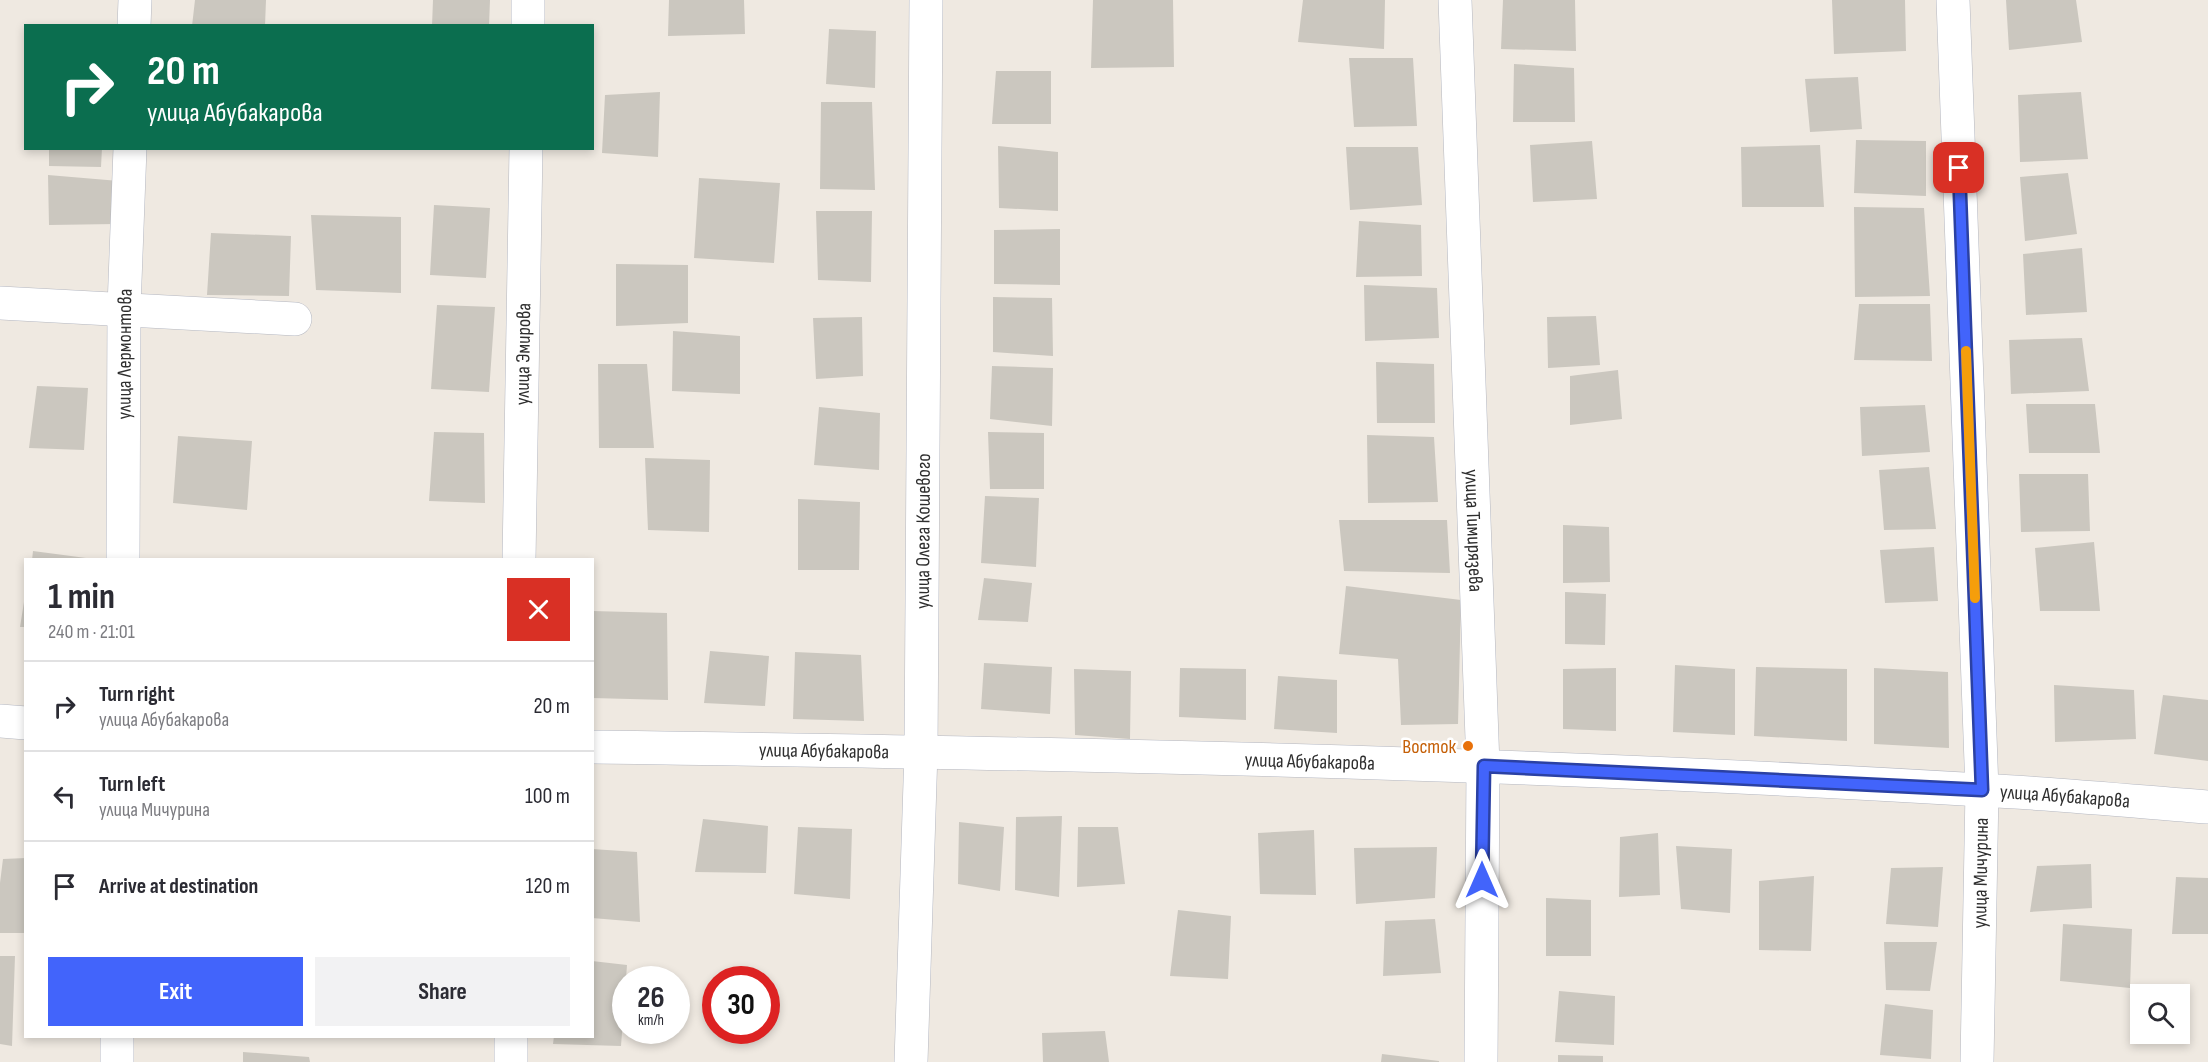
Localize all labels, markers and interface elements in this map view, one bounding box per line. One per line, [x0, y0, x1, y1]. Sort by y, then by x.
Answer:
text: 20 m [147, 46, 220, 97]
icon: right [48, 48, 126, 126]
text: улица Абубакарова [147, 97, 323, 129]
pin [1933, 142, 1984, 193]
icon: arrive [1942, 151, 1975, 184]
street label: улица Лермонтова [113, 288, 138, 420]
street label: улица Эмирова [511, 303, 536, 405]
street label: улица Олега Кошевого [911, 453, 936, 609]
street label: улица Тимирязева [1459, 469, 1488, 593]
text: 1 min [48, 576, 115, 619]
button: close [507, 578, 570, 641]
text: 240 m · 21:01 [48, 620, 135, 644]
text: Turn right [99, 681, 175, 708]
icon: right [48, 690, 81, 723]
text: 20 m [534, 693, 570, 720]
text: улица Абубакарова [99, 708, 229, 732]
place label: Восток [1402, 735, 1456, 759]
street label: улица Абубакарова [759, 738, 889, 764]
marker: Восток [1461, 739, 1475, 753]
street label: улица Абубакарова [1244, 748, 1375, 776]
text: Turn left [99, 771, 165, 798]
icon: left [48, 780, 81, 813]
street label: улица Абубакарова [1999, 780, 2131, 814]
text: 100 m [525, 783, 570, 810]
text: улица Мичурина [99, 798, 210, 822]
street label: улица Мичурина [1968, 817, 1994, 929]
position arrow [1450, 848, 1514, 912]
icon: arrive [48, 870, 81, 903]
text: Arrive at destination [99, 873, 258, 900]
text: 120 m [526, 873, 570, 900]
button: Exit [48, 957, 303, 1026]
button: Share [315, 957, 570, 1026]
speed limit sign: 30 [702, 966, 780, 1044]
text: 26 [637, 980, 665, 1016]
map controls [2130, 984, 2190, 1044]
button: search [2130, 984, 2190, 1044]
text: km/h [638, 1011, 664, 1030]

